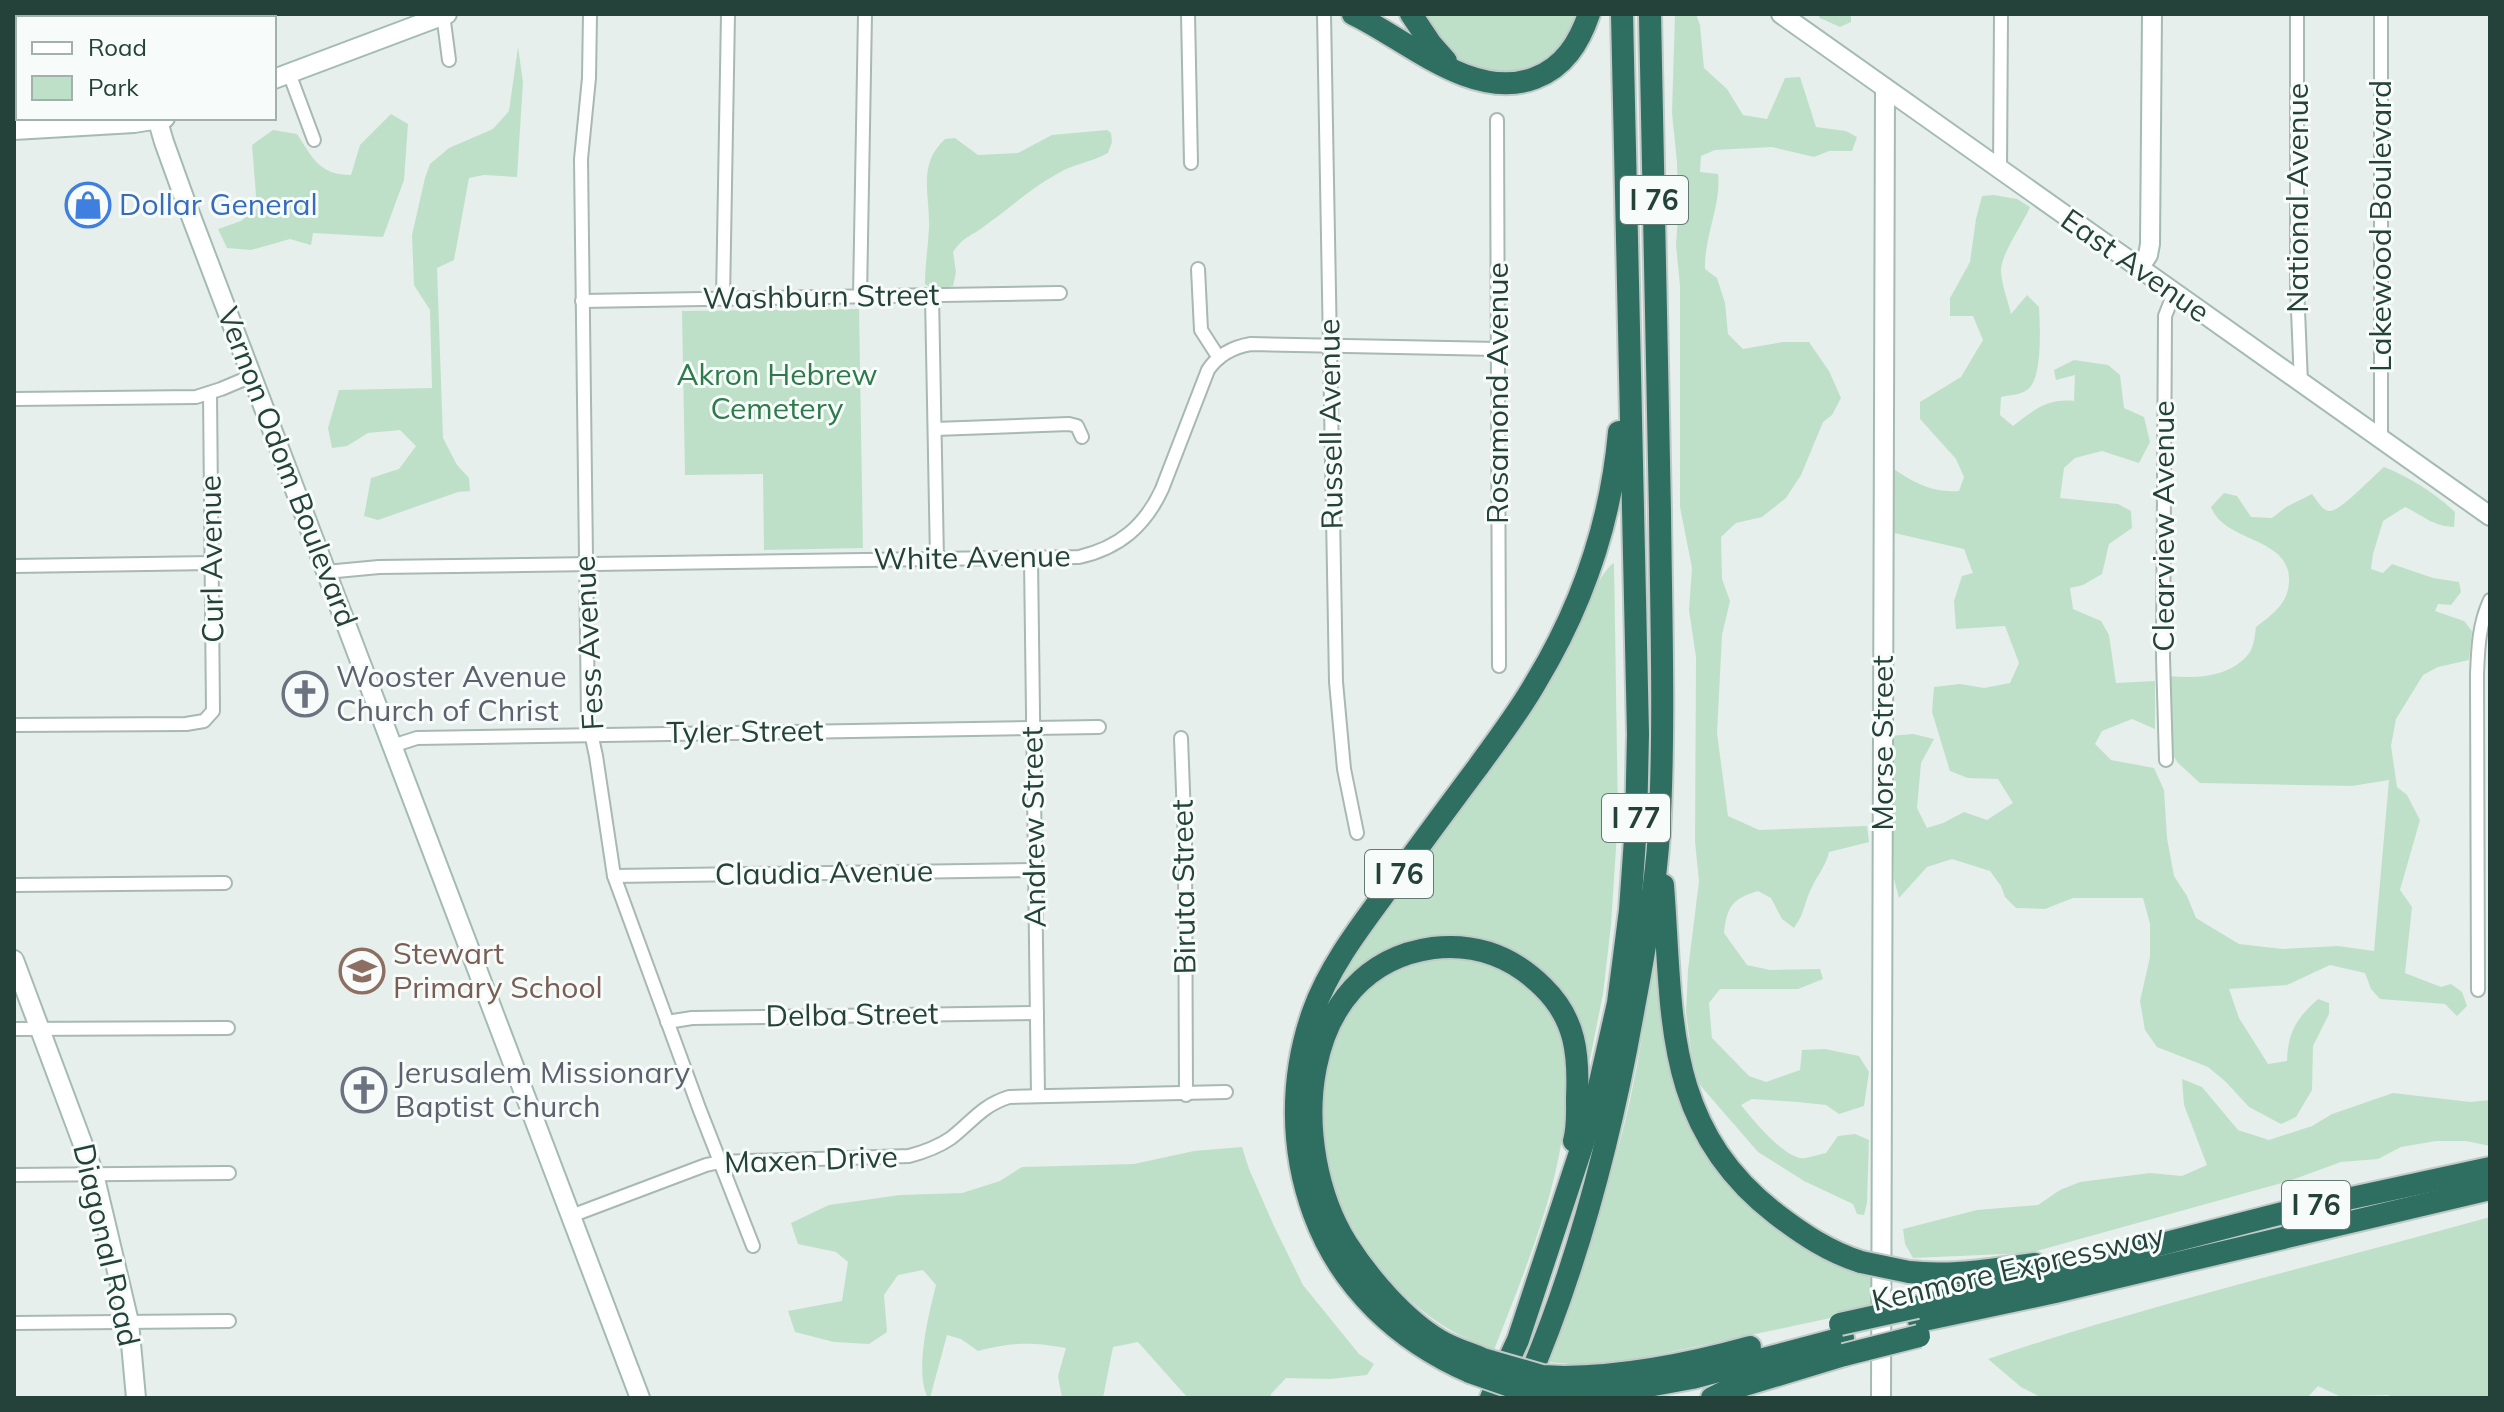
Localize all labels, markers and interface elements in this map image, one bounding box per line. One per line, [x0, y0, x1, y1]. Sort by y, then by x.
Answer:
legend [16, 16, 276, 120]
text: Road [88, 32, 147, 62]
text: Park [88, 72, 139, 102]
street label: Lakewood Boulevard [2361, 80, 2399, 372]
street label: National Avenue [2278, 83, 2316, 313]
road number: I 76 [1620, 176, 1688, 224]
shop icon: Dollar General [64, 181, 112, 229]
place label: Dollar General [119, 185, 318, 223]
street label: East Avenue [2054, 200, 2217, 330]
street label: Rosamond Avenue [1478, 262, 1516, 524]
street label: Washburn Street [702, 275, 940, 317]
street label: Vernon Odom Boulevard [209, 301, 366, 632]
street label: Russell Avenue [1309, 318, 1351, 530]
park label: Akron Hebrew Cemetery [677, 355, 877, 427]
street label: Clearview Avenue [2144, 400, 2182, 652]
street label: Curl Avenue [191, 475, 231, 643]
street label: White Avenue [873, 536, 1071, 578]
street label: Fess Avenue [564, 555, 612, 731]
street label: Morse Street [1863, 655, 1901, 831]
place label: Wooster Avenue Church of Christ [336, 657, 566, 729]
church icon: Wooster Avenue Church of Christ [281, 670, 329, 718]
street label: Tyler Street [666, 711, 824, 751]
street label: Andrew Street [1012, 726, 1054, 928]
road number: I 77 [1602, 794, 1670, 842]
street label: Biruta Street [1162, 799, 1204, 975]
road number: I 76 [1365, 850, 1433, 898]
street label: Claudia Avenue [714, 851, 934, 893]
place label: Stewart Primary School [393, 934, 603, 1006]
school or university icon: Stewart Primary School [338, 947, 386, 995]
street label: Delba Street [765, 993, 939, 1035]
place label: Jerusalem Missionary Baptist Church [395, 1053, 690, 1125]
church icon: Jerusalem Missionary Baptist Church [340, 1066, 388, 1114]
street label: Maxen Drive [724, 1137, 898, 1181]
street label: Diagonal Road [65, 1140, 149, 1350]
road number: I 76 [2282, 1181, 2350, 1229]
street label: Kenmore Expressway [1868, 1215, 2168, 1319]

